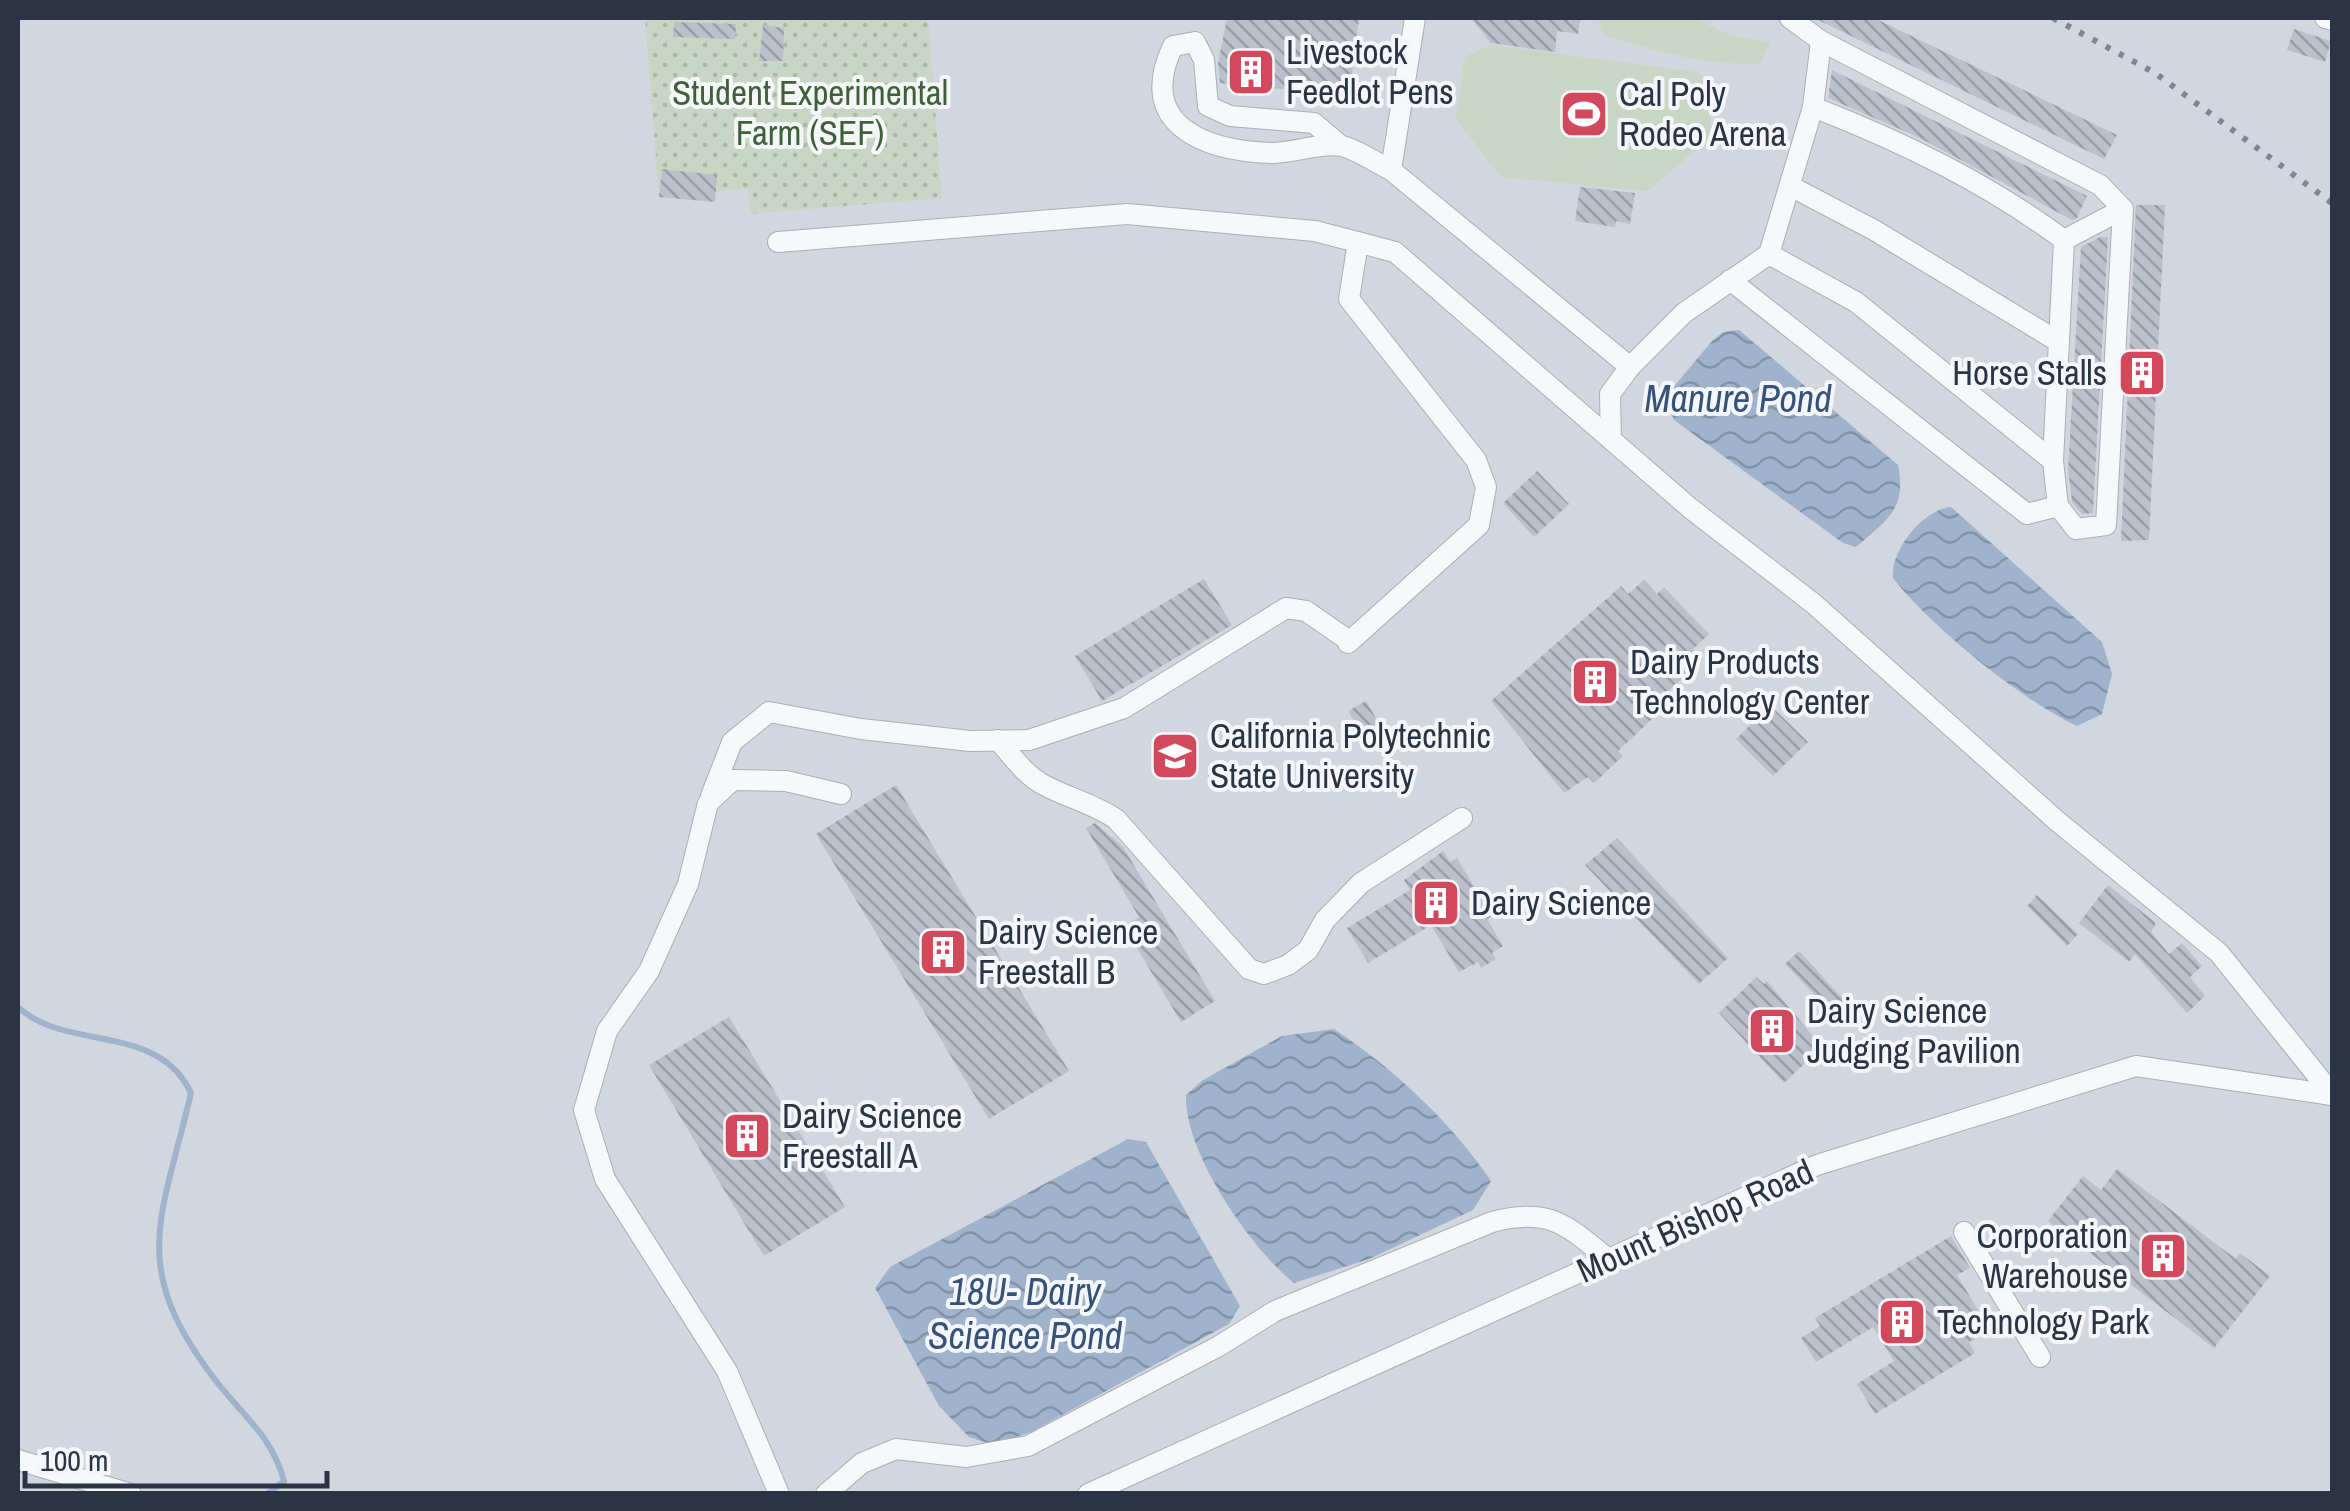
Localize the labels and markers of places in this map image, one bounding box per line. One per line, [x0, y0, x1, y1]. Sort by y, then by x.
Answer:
place label: Livestock Feedlot Pens [1286, 28, 1454, 115]
building icon: Livestock Feedlot Pens [1225, 46, 1277, 98]
place label: Cal Poly Rodeo Arena [1619, 70, 1787, 157]
sports icon: Cal Poly Rodeo Arena [1558, 88, 1610, 140]
building icon: Horse Stalls [2116, 347, 2168, 399]
place label: Horse Stalls [1952, 349, 2107, 396]
place label: Dairy Products Technology Center [1630, 638, 1870, 725]
building icon: Dairy Products Technology Center [1569, 656, 1621, 708]
place label: California Polytechnic State University [1210, 712, 1491, 799]
school or university icon: California Polytechnic State University [1149, 730, 1201, 782]
building icon: Dairy Science [1410, 877, 1462, 929]
place label: Dairy Science [1471, 879, 1651, 926]
place label: Dairy Science Freestall B [978, 908, 1158, 995]
building icon: Dairy Science Freestall B [917, 926, 969, 978]
place label: Dairy Science Judging Pavilion [1807, 987, 2021, 1074]
building icon: Dairy Science Judging Pavilion [1746, 1005, 1798, 1057]
place label: Dairy Science Freestall A [782, 1092, 962, 1179]
building icon: Dairy Science Freestall A [721, 1110, 773, 1162]
place label: Corporation Warehouse [1976, 1212, 2128, 1299]
building icon: Corporation Warehouse [2137, 1230, 2189, 1282]
building icon: Technology Park [1876, 1296, 1928, 1348]
place label: Technology Park [1937, 1298, 2150, 1345]

